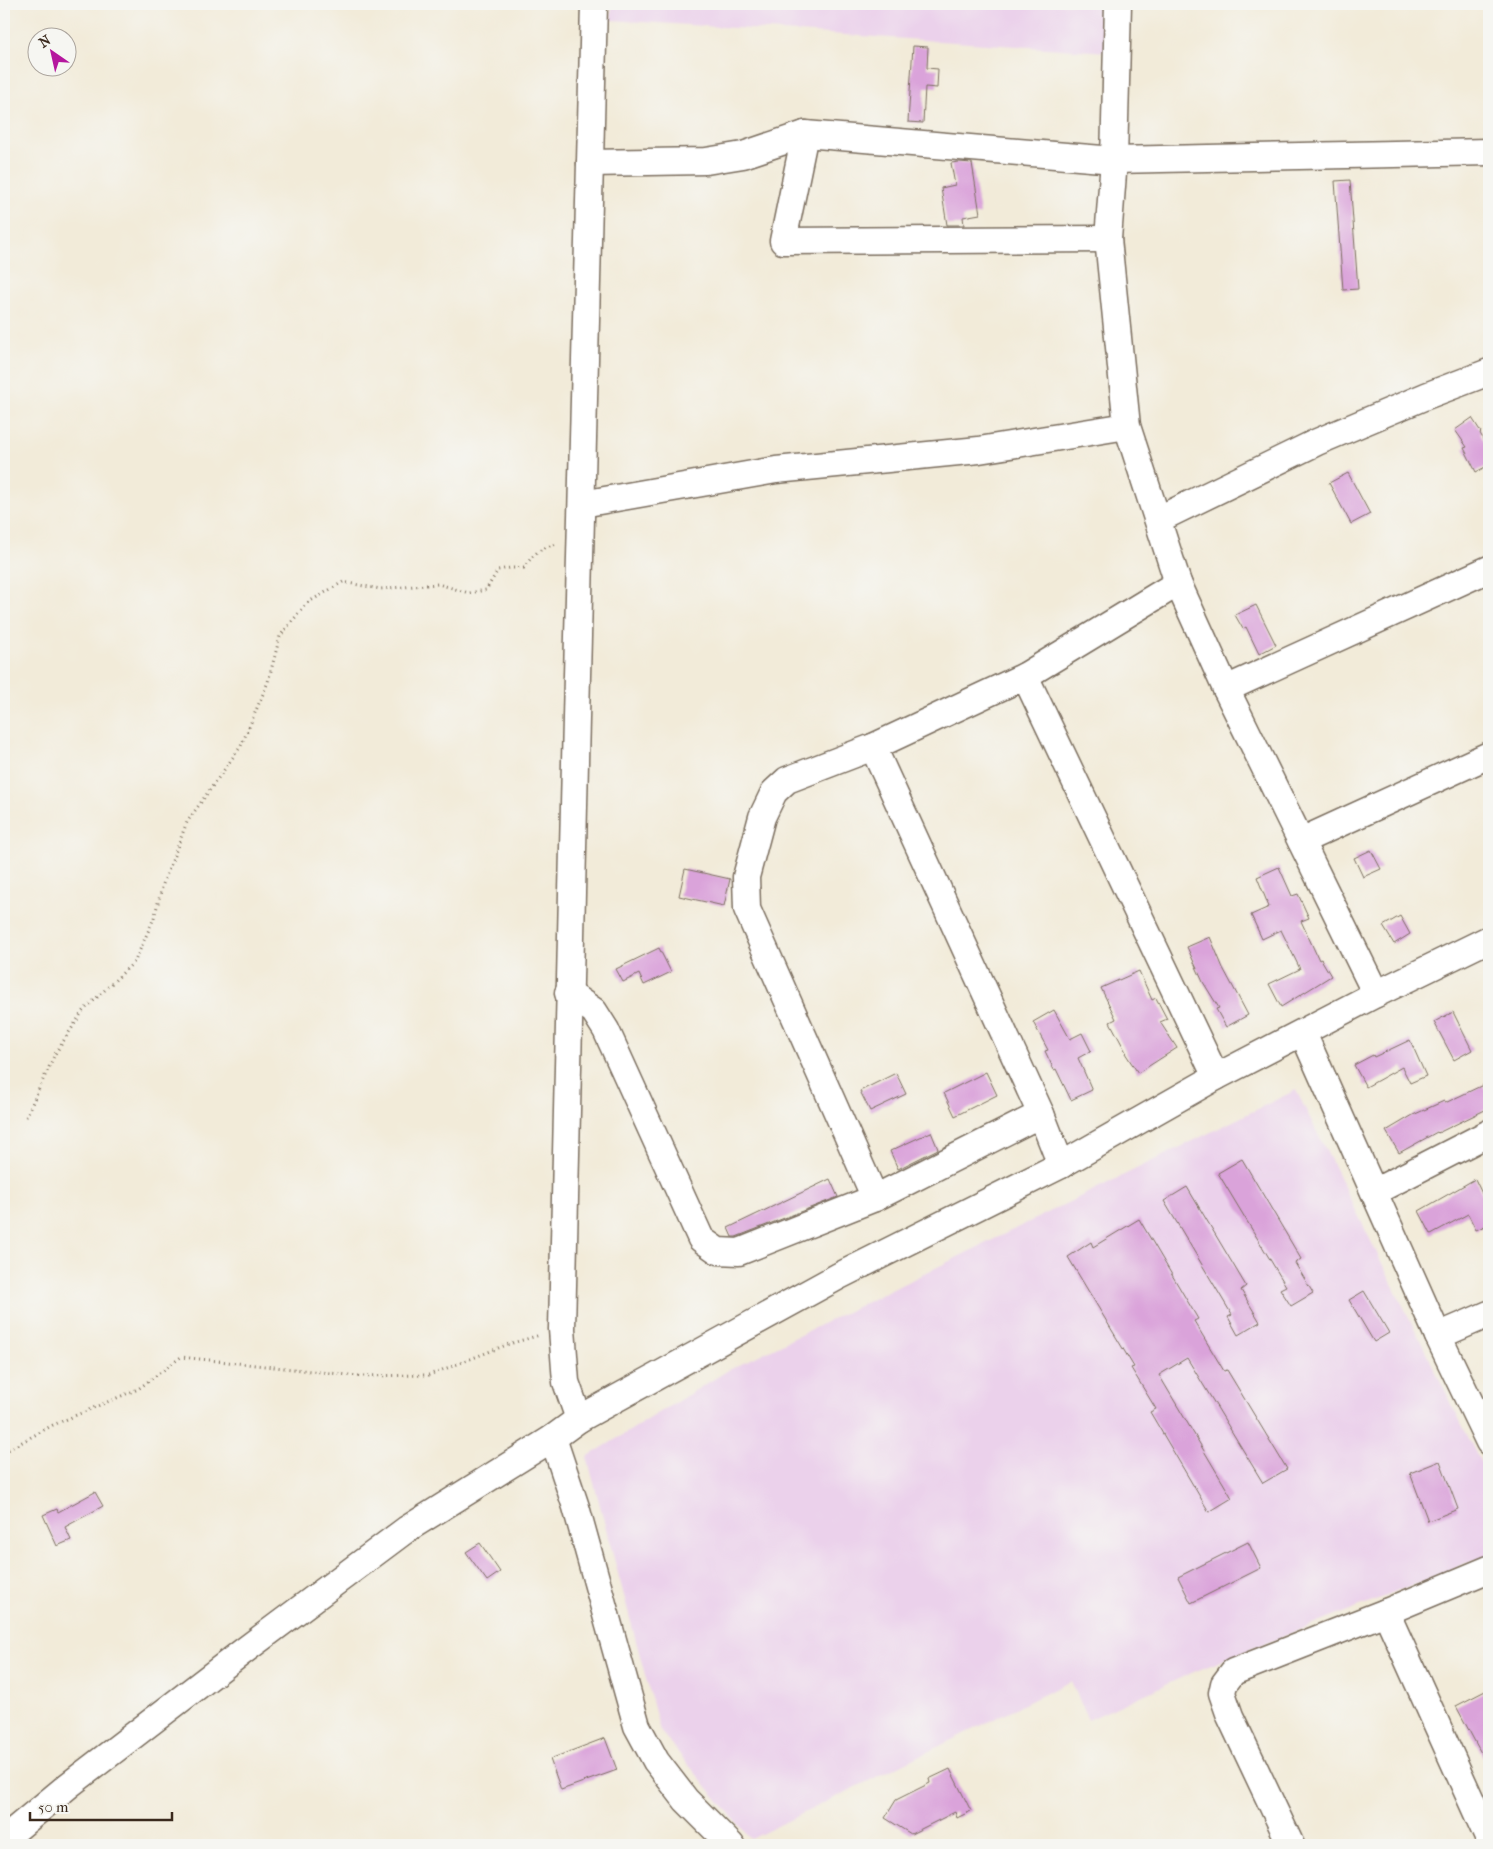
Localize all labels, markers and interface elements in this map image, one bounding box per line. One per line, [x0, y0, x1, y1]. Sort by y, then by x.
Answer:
north arrow [28, 28, 78, 78]
text: N [36, 31, 54, 52]
scale bar [30, 1789, 172, 1821]
text: 50 m [38, 1798, 69, 1816]

